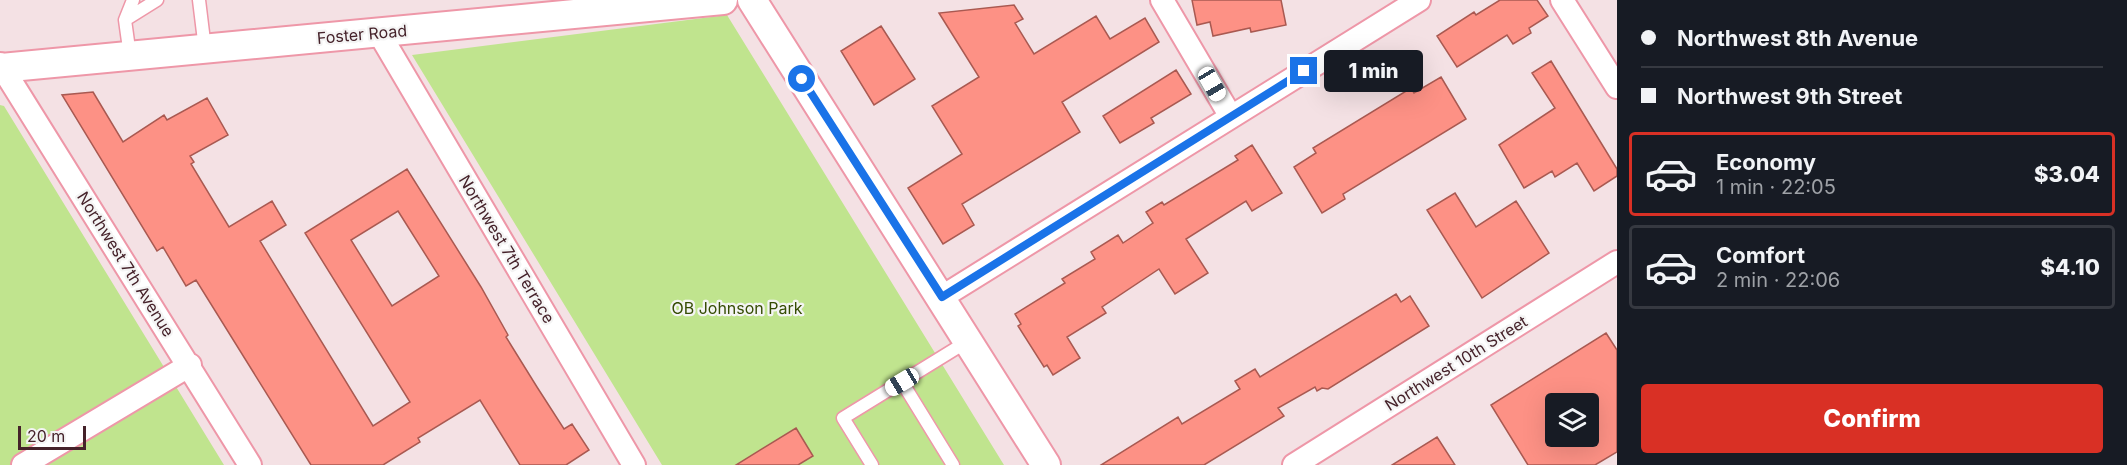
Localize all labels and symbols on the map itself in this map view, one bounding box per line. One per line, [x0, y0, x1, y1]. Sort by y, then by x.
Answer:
street label: Foster Road [316, 20, 408, 48]
callout: 1 min [1325, 50, 1424, 92]
route end [1290, 57, 1317, 84]
car [1195, 64, 1229, 104]
route start [788, 65, 815, 92]
street label: Northwest 7th Terrace [455, 171, 559, 327]
street label: Northwest 7th Avenue [73, 188, 179, 340]
park label: OB Johnson Park [671, 298, 803, 318]
street label: Northwest 10th Street [1381, 311, 1531, 415]
car [882, 365, 922, 399]
scale bar [18, 423, 86, 450]

